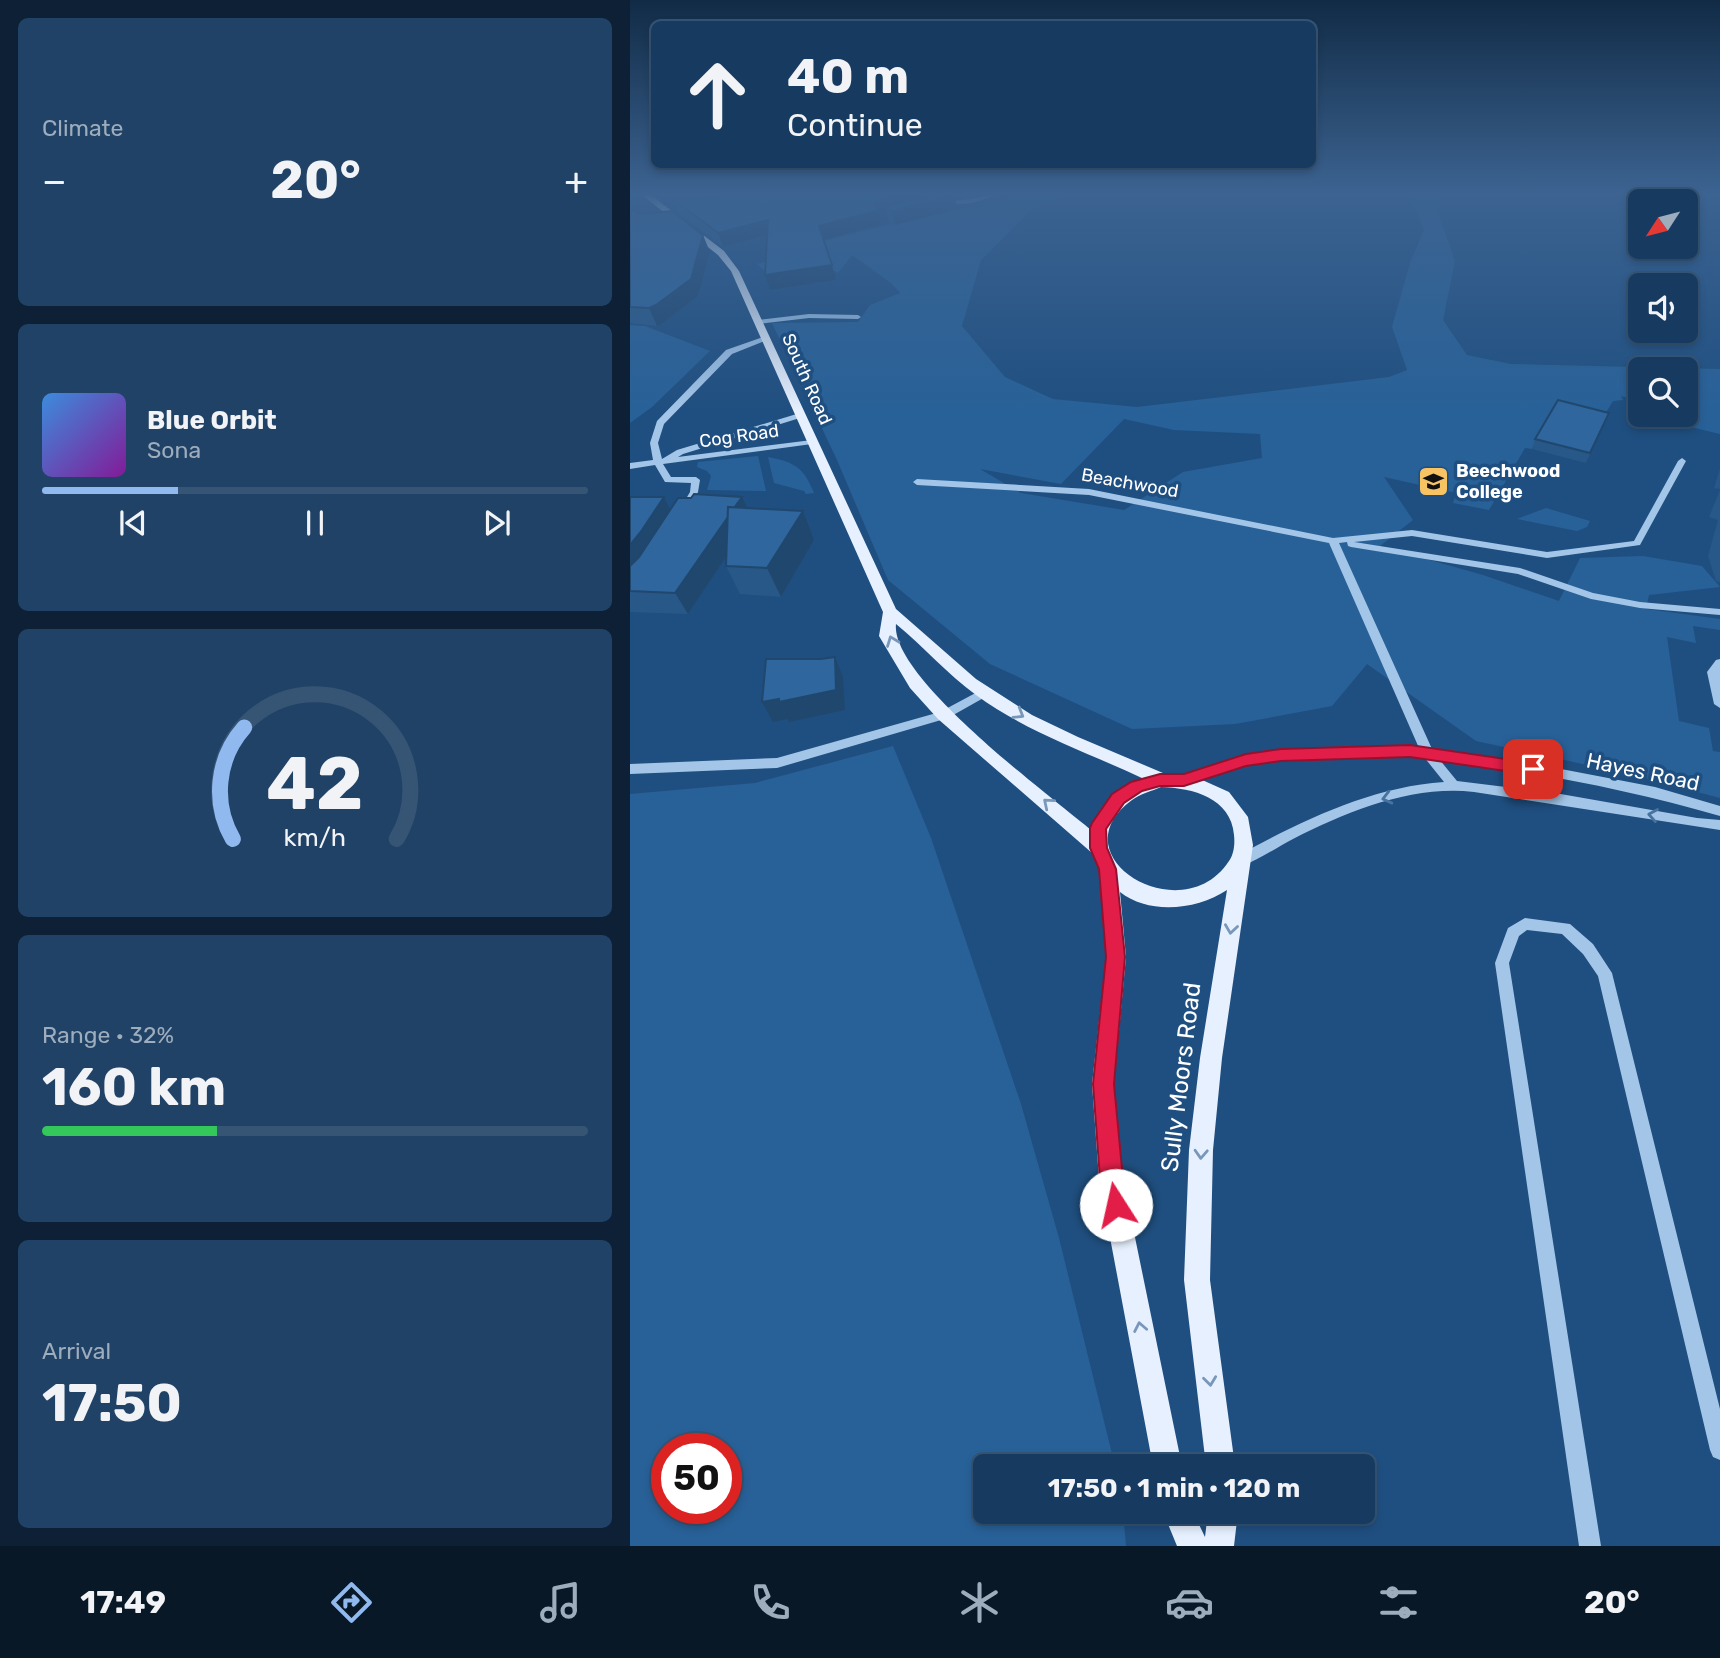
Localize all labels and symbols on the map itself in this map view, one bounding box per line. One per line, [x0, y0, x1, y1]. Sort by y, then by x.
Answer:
north arrow [1628, 189, 1698, 259]
street label: South Road [777, 330, 837, 428]
street label: Cog Road [698, 420, 780, 452]
place label: Beechwood College [1456, 460, 1560, 503]
street label: Beachwood [1080, 464, 1180, 502]
school or university icon: Beechwood College [1416, 464, 1450, 498]
one-way arrow [886, 636, 900, 648]
one-way arrow [1011, 706, 1024, 719]
pin [1503, 739, 1563, 799]
street label: Hayes Road [1584, 747, 1702, 796]
one-way arrow [1381, 790, 1393, 804]
one-way arrow [1043, 799, 1056, 811]
one-way arrow [1647, 808, 1658, 823]
one-way arrow [1224, 923, 1239, 935]
street label: Sully Moors Road [1156, 981, 1206, 1173]
one-way arrow [1194, 1149, 1209, 1160]
position arrow [1079, 1168, 1153, 1242]
one-way arrow [1133, 1321, 1148, 1333]
one-way arrow [1202, 1375, 1217, 1387]
speed limit sign: 50 [651, 1433, 742, 1524]

